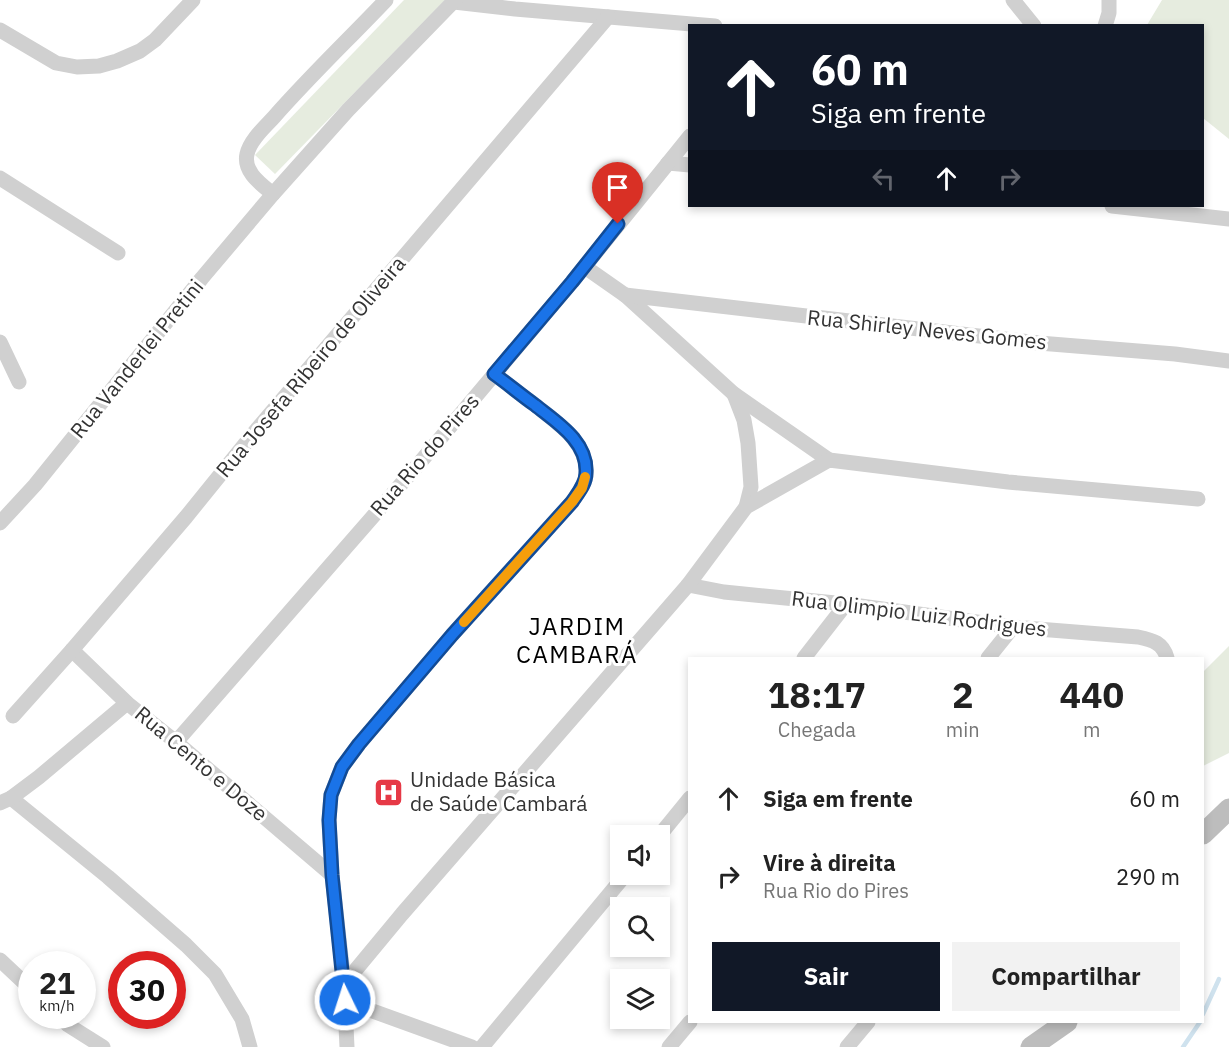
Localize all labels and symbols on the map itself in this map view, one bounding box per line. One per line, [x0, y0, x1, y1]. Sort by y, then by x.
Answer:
pin [592, 162, 643, 224]
street label: Rua Josefa Ribeiro de Oliveira [209, 250, 411, 483]
street label: Rua Vanderlei Pretini [63, 273, 209, 444]
street label: Rua Shirley Neves Gomes [806, 303, 1048, 356]
street label: Rua Rio do Pires [363, 387, 485, 521]
street label: Rua Olimpio Luiz Rodrigues [790, 583, 1048, 643]
district label: JARDIM CAMBARÁ [516, 610, 638, 670]
street label: Rua Cento e Doze [129, 699, 274, 827]
place label: Unidade Básica de Saúde Cambará [410, 765, 588, 817]
hospital icon: Unidade Básica de Saúde Cambará [373, 776, 405, 808]
speed limit sign: 30 [108, 951, 186, 1029]
position arrow [313, 968, 377, 1032]

